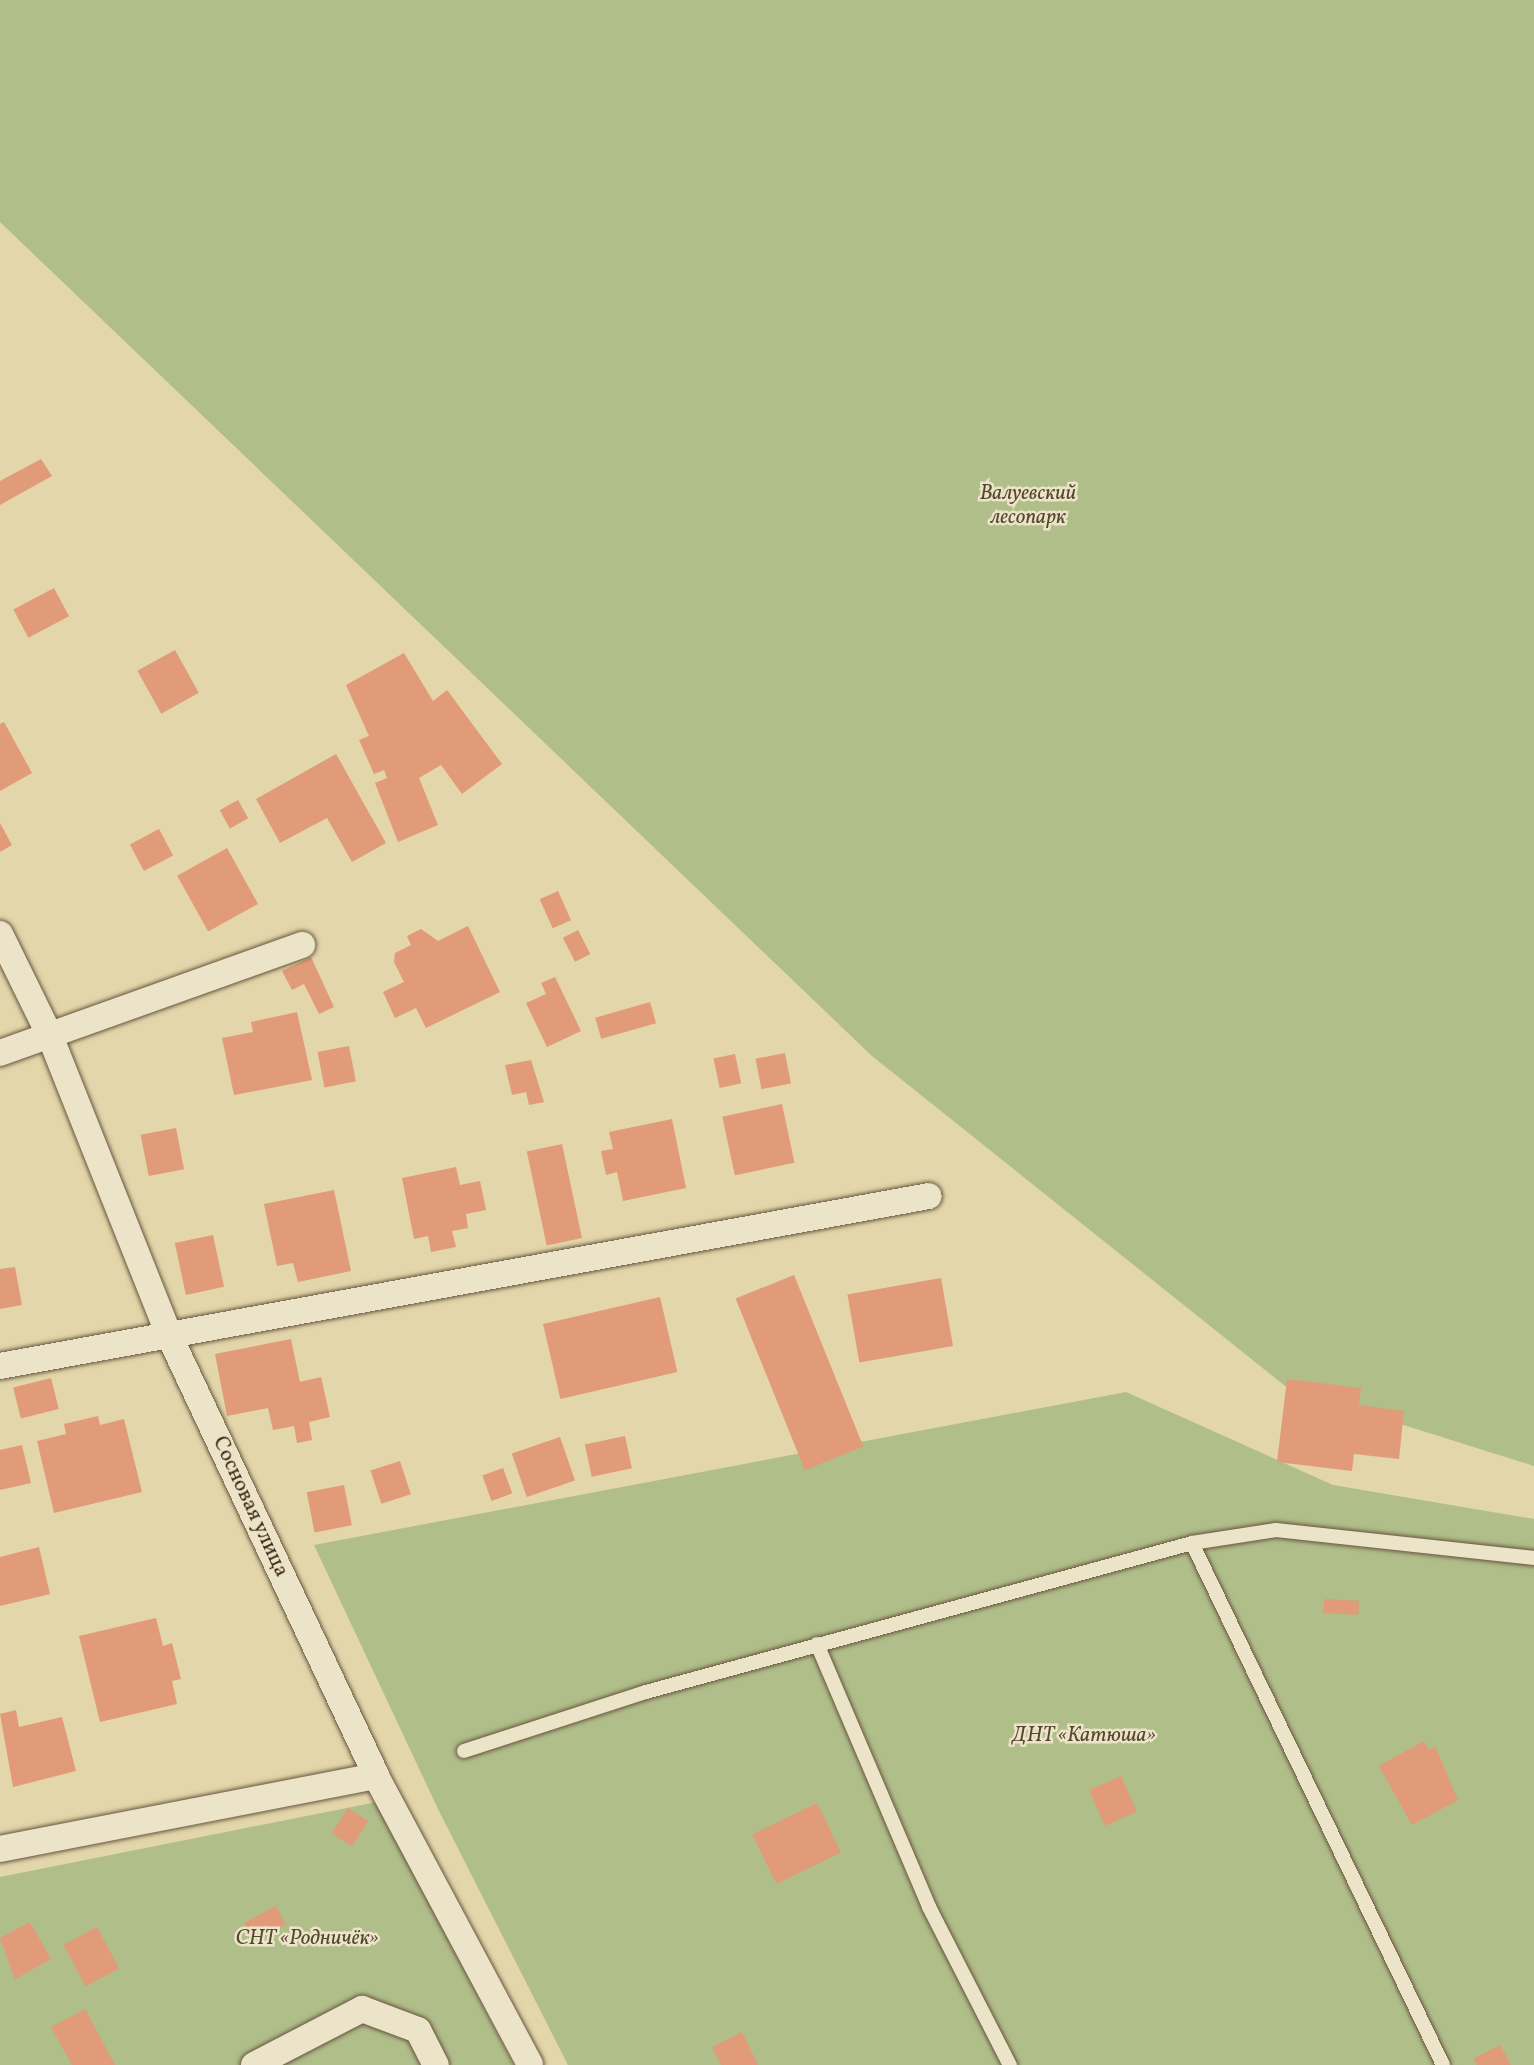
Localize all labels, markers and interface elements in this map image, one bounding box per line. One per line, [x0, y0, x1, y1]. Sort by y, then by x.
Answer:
park label: Валуевский лесопарк [980, 481, 1076, 531]
street label: Сосновая улица [206, 1432, 294, 1582]
park label: ДНТ «Катюша» [1012, 1723, 1156, 1749]
park label: СНТ «Родничёк» [235, 1926, 379, 1952]

